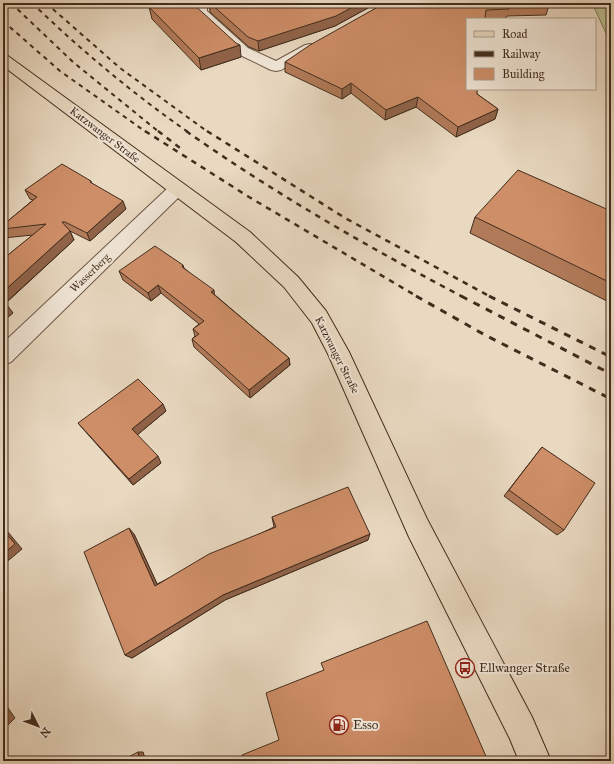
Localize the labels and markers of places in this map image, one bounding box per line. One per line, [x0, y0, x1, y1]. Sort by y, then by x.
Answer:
bus stop icon: Ellwanger Straße [454, 657, 476, 679]
place label: Ellwanger Straße [479, 660, 571, 676]
fuel station icon: Esso [328, 714, 350, 736]
place label: Esso [353, 717, 379, 733]

